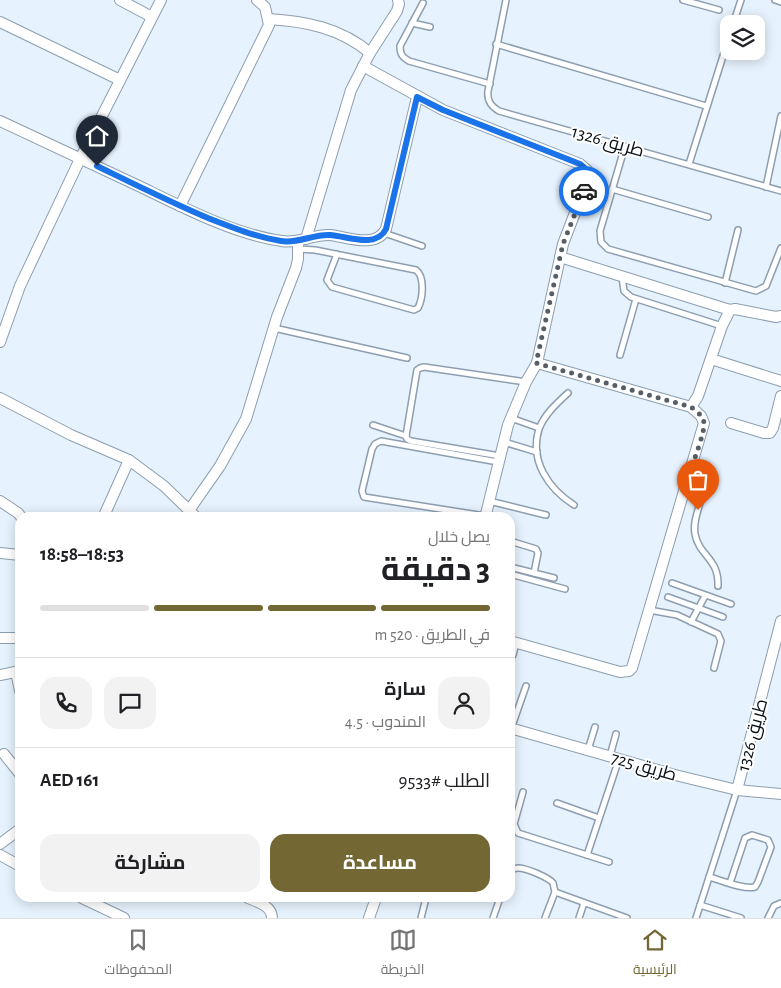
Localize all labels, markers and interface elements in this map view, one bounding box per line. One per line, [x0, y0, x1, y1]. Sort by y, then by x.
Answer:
map controls [720, 15, 765, 60]
button: layers [720, 15, 765, 60]
pin [76, 115, 118, 166]
icon: home [83, 122, 111, 150]
street label: طريق 1326 [569, 123, 646, 163]
courier [559, 166, 609, 216]
icon: car [570, 177, 598, 205]
pin [677, 459, 719, 510]
icon: bag [684, 466, 712, 494]
text: يصل خلال [428, 529, 490, 545]
text: 18:53–18:58 [40, 545, 124, 564]
text: 3 دقيقة [381, 554, 490, 586]
text: في الطريق · 520 m [375, 627, 490, 643]
button: phone [40, 677, 92, 729]
button: chat [104, 677, 156, 729]
button: person [438, 677, 490, 729]
text: سارة [384, 680, 426, 699]
street label: طريق 1326 [735, 697, 773, 774]
text: المندوب · 4.5 [345, 714, 426, 730]
street label: طريق 725 [608, 749, 679, 787]
text: AED 161 [40, 771, 99, 790]
text: الطلب #9533 [399, 772, 490, 791]
button: مشاركة [40, 834, 260, 892]
button: مساعدة [270, 834, 490, 892]
tab: المحفوظات [104, 926, 172, 982]
tab: الخريطة [381, 926, 424, 982]
tab: الرئيسية [633, 926, 677, 982]

